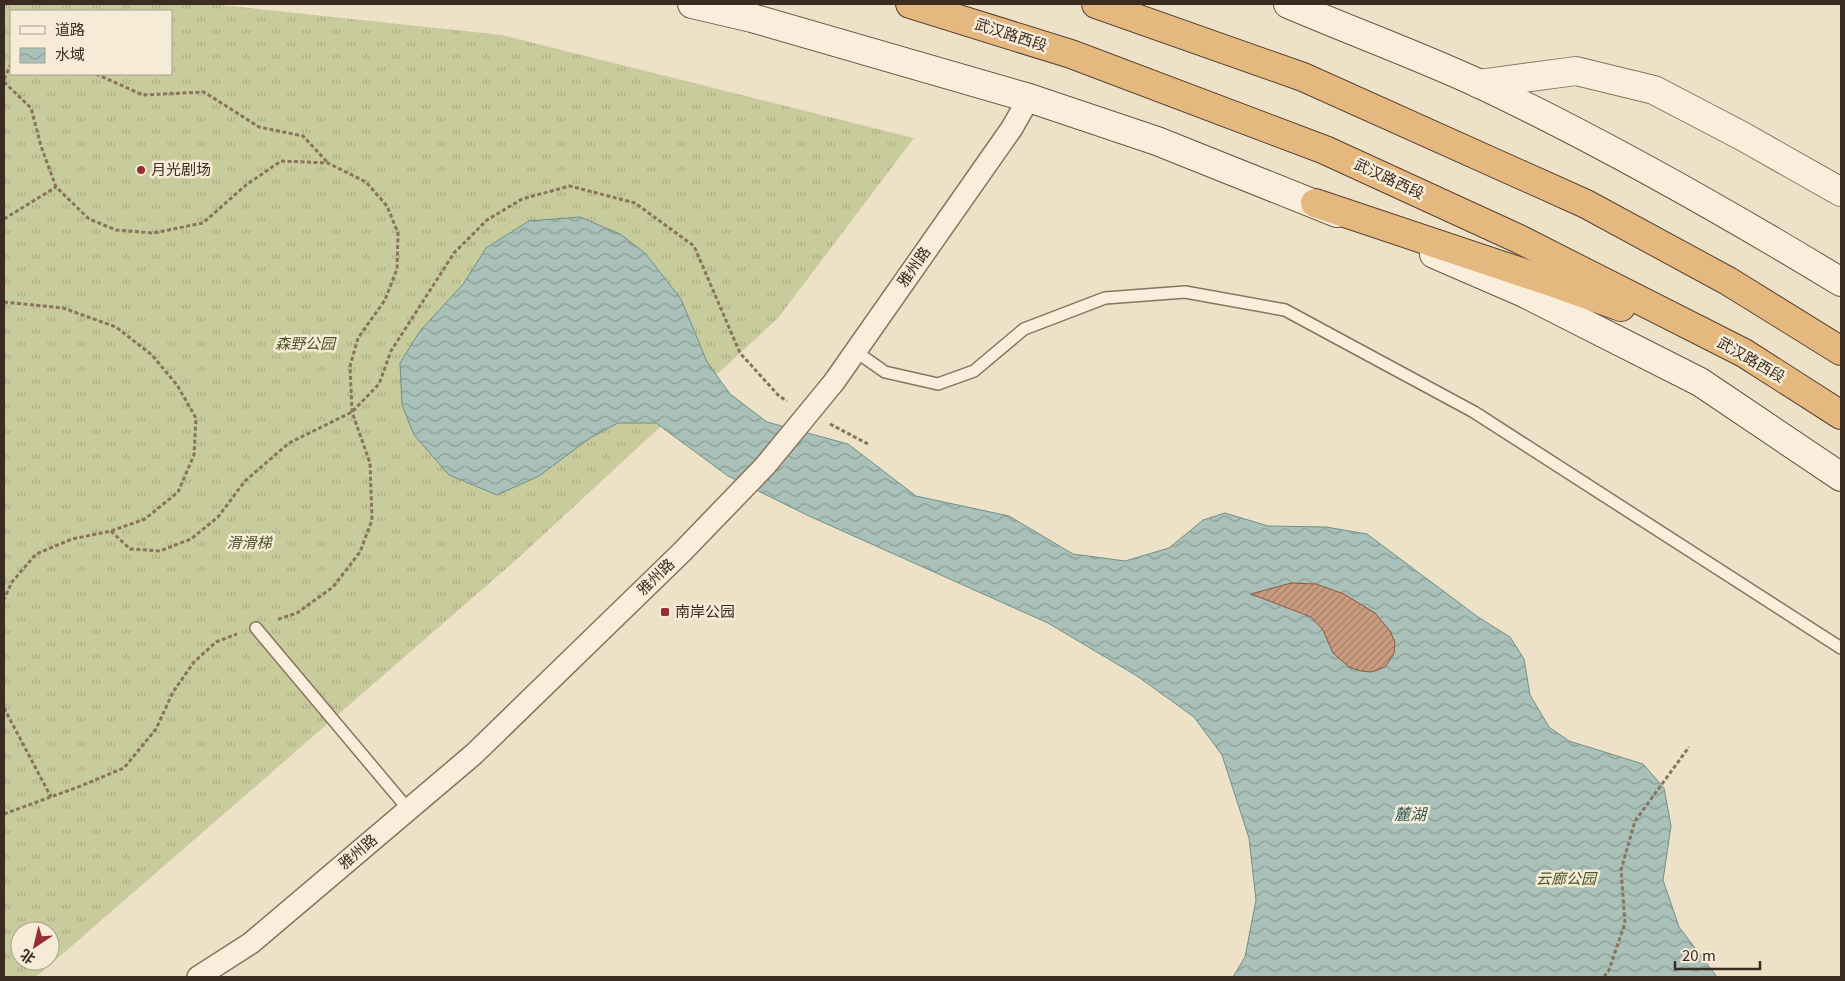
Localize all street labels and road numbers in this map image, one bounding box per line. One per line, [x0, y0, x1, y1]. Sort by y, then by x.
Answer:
street label: 武汉路西段 [973, 12, 1050, 55]
street label: 武汉路西段 [1351, 152, 1428, 203]
street label: 雅州路 [891, 242, 934, 291]
street label: 武汉路西段 [1714, 331, 1789, 387]
street label: 雅州路 [631, 553, 678, 599]
street label: 雅州路 [333, 828, 381, 873]

